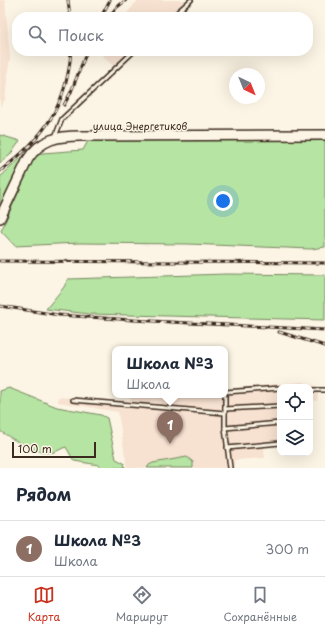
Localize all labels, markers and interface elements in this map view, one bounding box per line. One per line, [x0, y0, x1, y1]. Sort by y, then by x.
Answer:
search box [12, 12, 313, 56]
icon: search [26, 23, 48, 45]
text: Поиск [58, 23, 104, 46]
north arrow [229, 68, 265, 104]
street label: улица Энергетиков [93, 118, 187, 133]
your location [213, 191, 233, 211]
popup [112, 346, 228, 398]
text: Школа №3 [126, 351, 214, 374]
text: Школа [126, 374, 170, 393]
map controls [277, 384, 313, 456]
button: locate [277, 384, 313, 420]
pin: 1 [157, 411, 183, 444]
button: layers [277, 420, 313, 456]
scale bar [12, 440, 96, 459]
text: 100 m [18, 440, 52, 457]
text: Рядом [16, 481, 71, 507]
text: Школа №3 [54, 528, 141, 551]
text: 1 [26, 539, 32, 558]
text: 300 m [265, 539, 309, 558]
text: Школа [54, 551, 98, 570]
tab: Карта [28, 584, 60, 625]
tab: Маршрут [116, 584, 168, 625]
tab: Сохранённые [224, 584, 297, 625]

